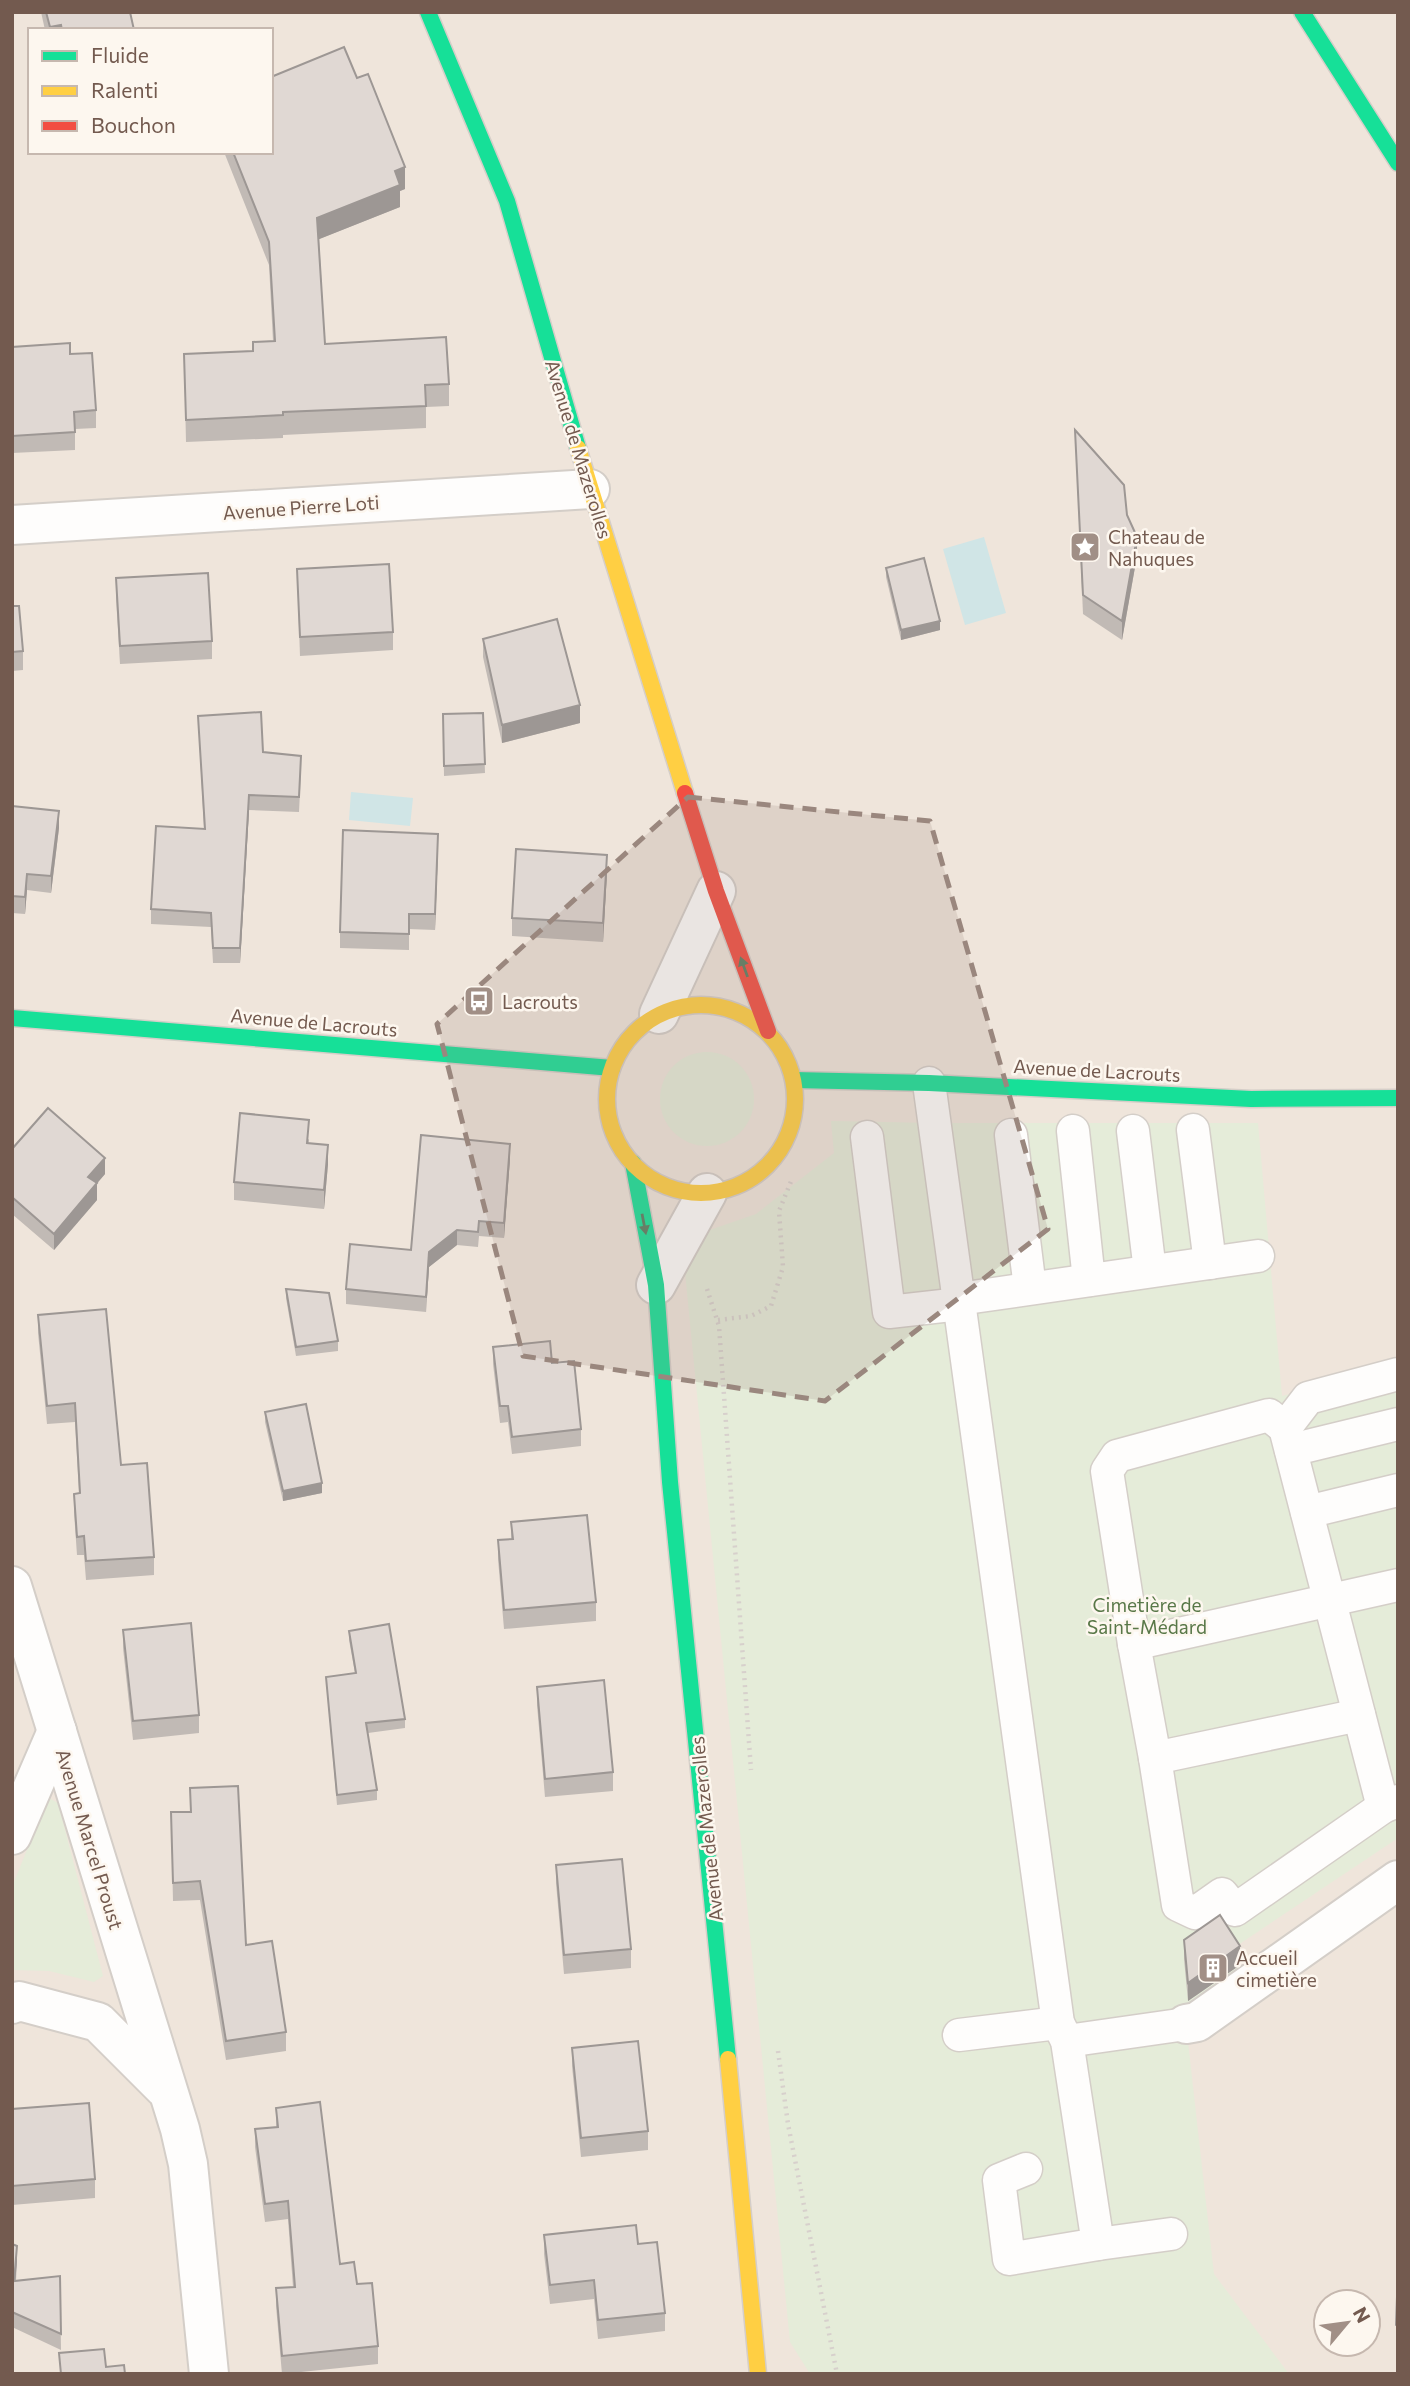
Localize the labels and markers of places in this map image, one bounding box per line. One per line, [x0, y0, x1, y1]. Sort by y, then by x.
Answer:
place label: Chateau de Nahuques [1108, 525, 1205, 570]
place icon: Chateau de Nahuques [1068, 530, 1102, 564]
bus stop icon: Lacrouts [462, 984, 496, 1018]
place label: Lacrouts [502, 990, 578, 1013]
place label: Accueil cimetière [1236, 1946, 1317, 1991]
building icon: Accueil cimetière [1196, 1951, 1230, 1985]

